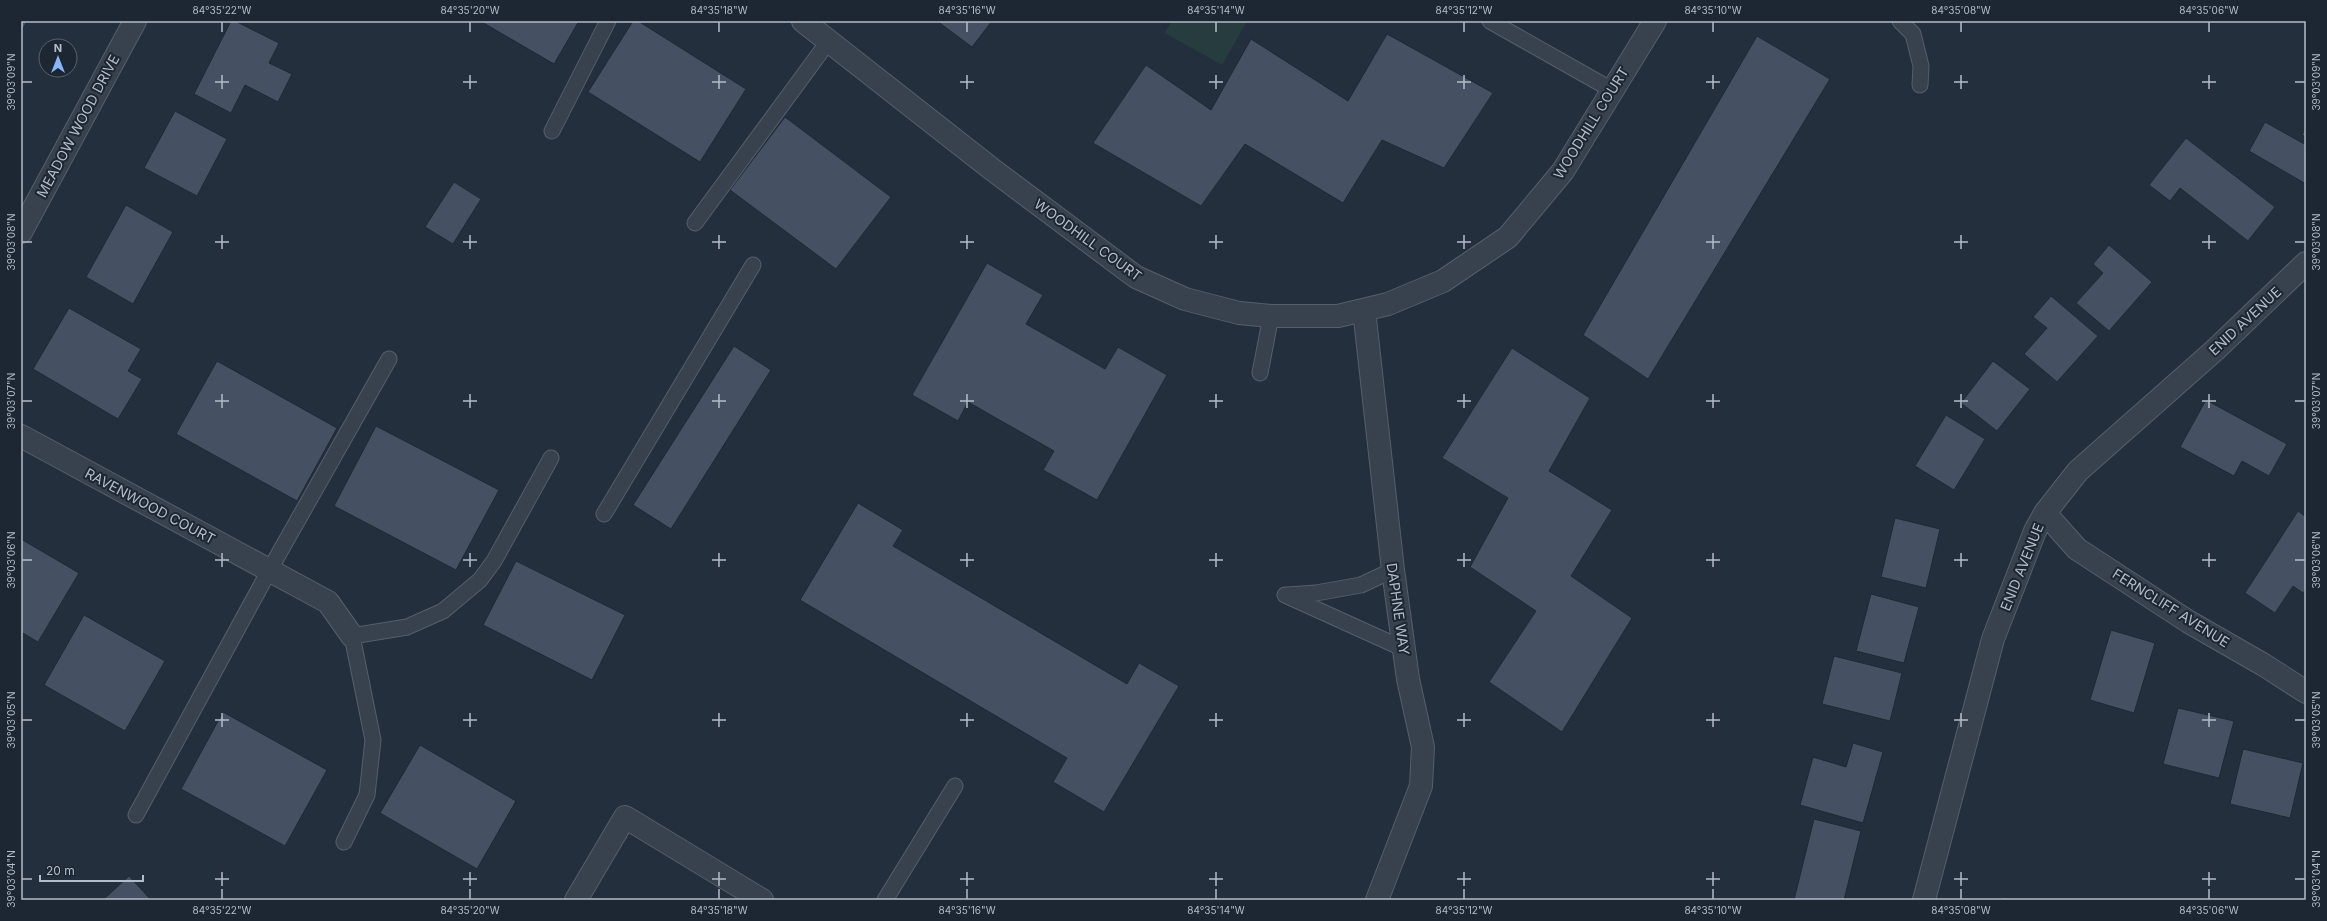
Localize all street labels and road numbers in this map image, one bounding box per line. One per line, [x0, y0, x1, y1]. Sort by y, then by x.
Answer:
street label: MEADOW WOOD DRIVE [33, 51, 122, 200]
street label: WOODHILL COURT [1549, 64, 1632, 182]
street label: WOODHILL COURT [1031, 195, 1145, 284]
street label: ENID AVENUE [2205, 283, 2284, 359]
street label: RAVENWOOD COURT [82, 464, 218, 547]
street label: ENID AVENUE [1996, 521, 2047, 613]
street label: DAPHNE WAY [1384, 562, 1413, 656]
street label: FERNCLIFF AVENUE [2110, 565, 2233, 650]

